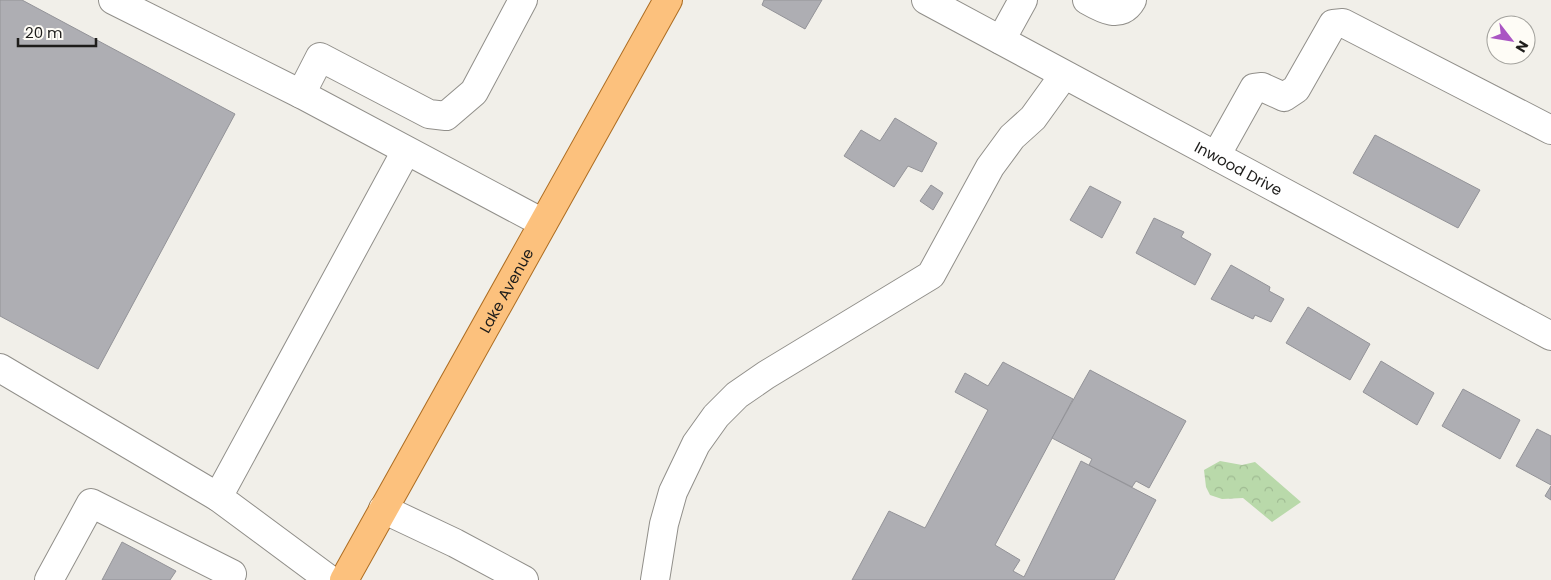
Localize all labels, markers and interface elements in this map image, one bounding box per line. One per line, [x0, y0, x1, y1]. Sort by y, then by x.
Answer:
scale bar [18, 15, 95, 47]
north arrow [1486, 15, 1536, 65]
text: 20 m [25, 22, 63, 43]
text: N [1511, 37, 1533, 56]
street label: Inwood Drive [1191, 136, 1286, 200]
street label: Lake Avenue [474, 244, 538, 336]

